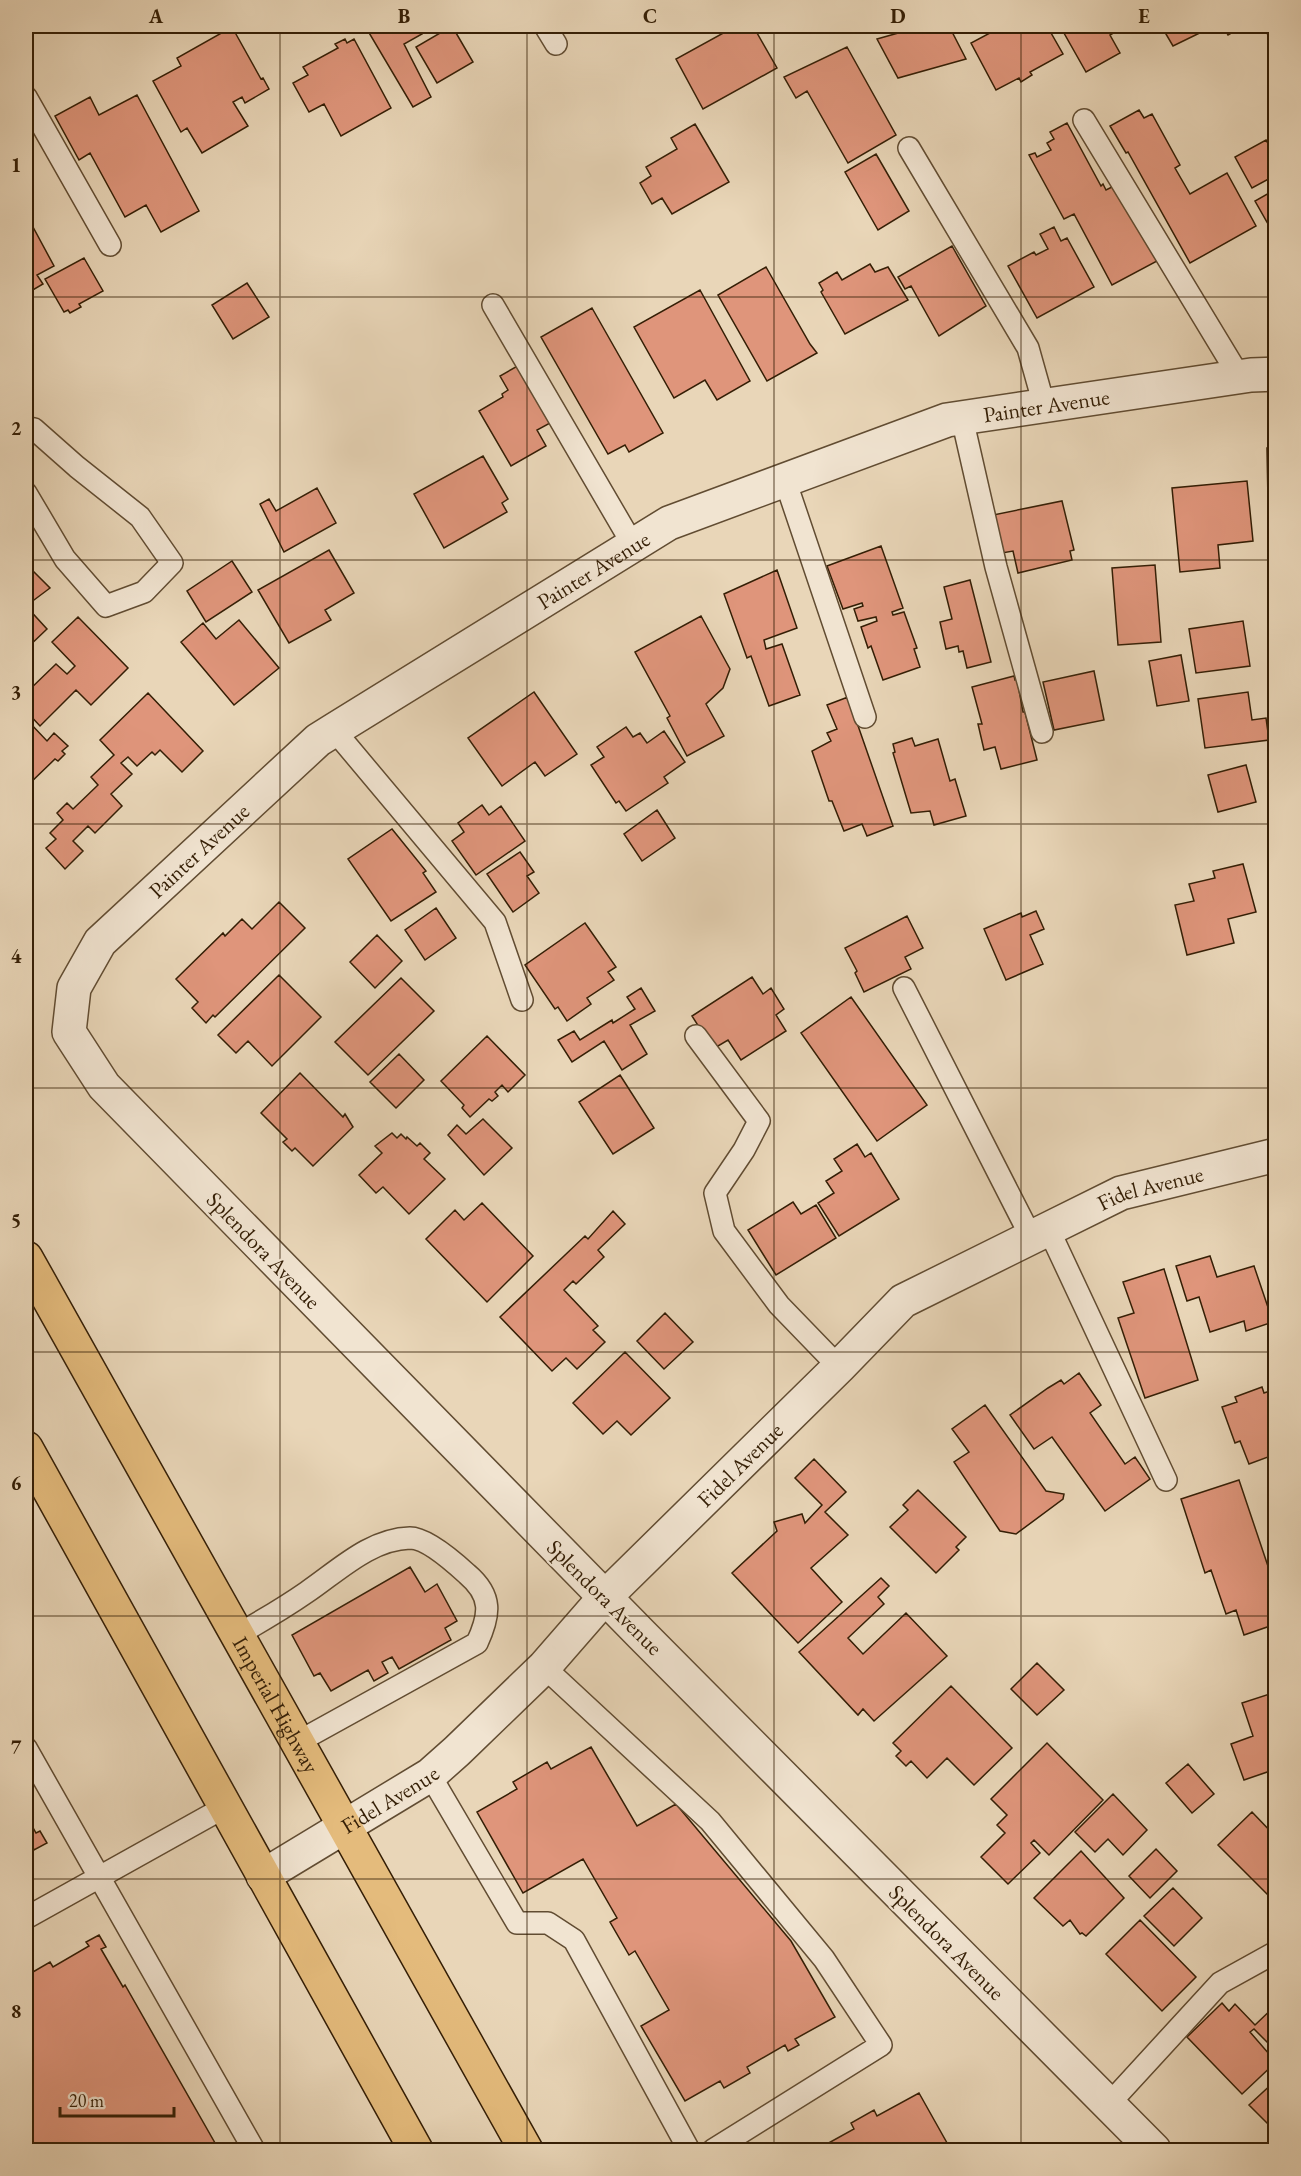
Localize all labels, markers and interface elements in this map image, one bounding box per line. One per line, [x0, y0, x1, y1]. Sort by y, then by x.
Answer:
text: A [148, 3, 164, 29]
text: B [398, 3, 410, 29]
text: C [643, 3, 657, 29]
text: D [890, 3, 906, 29]
text: E [1138, 3, 1150, 29]
text: 1 [11, 152, 21, 178]
street label: Painter Avenue [981, 382, 1112, 429]
text: 2 [11, 415, 22, 441]
street label: Painter Avenue [532, 524, 656, 616]
text: 3 [11, 679, 21, 705]
street label: Painter Avenue [143, 797, 256, 905]
text: 4 [11, 943, 22, 969]
street label: Fidel Avenue [1092, 1159, 1207, 1218]
street label: Splendora Avenue [200, 1185, 327, 1316]
text: 5 [11, 1207, 21, 1233]
street label: Fidel Avenue [691, 1416, 790, 1514]
text: 6 [11, 1470, 22, 1496]
street label: Splendora Avenue [540, 1533, 669, 1662]
street label: Imperial Highway [226, 1631, 326, 1779]
text: 7 [11, 1734, 22, 1760]
street label: Fidel Avenue [336, 1759, 446, 1841]
street label: Splendora Avenue [882, 1878, 1011, 2007]
text: 8 [11, 1998, 21, 2024]
scale bar [60, 2080, 174, 2118]
text: 20 m [69, 2089, 104, 2112]

